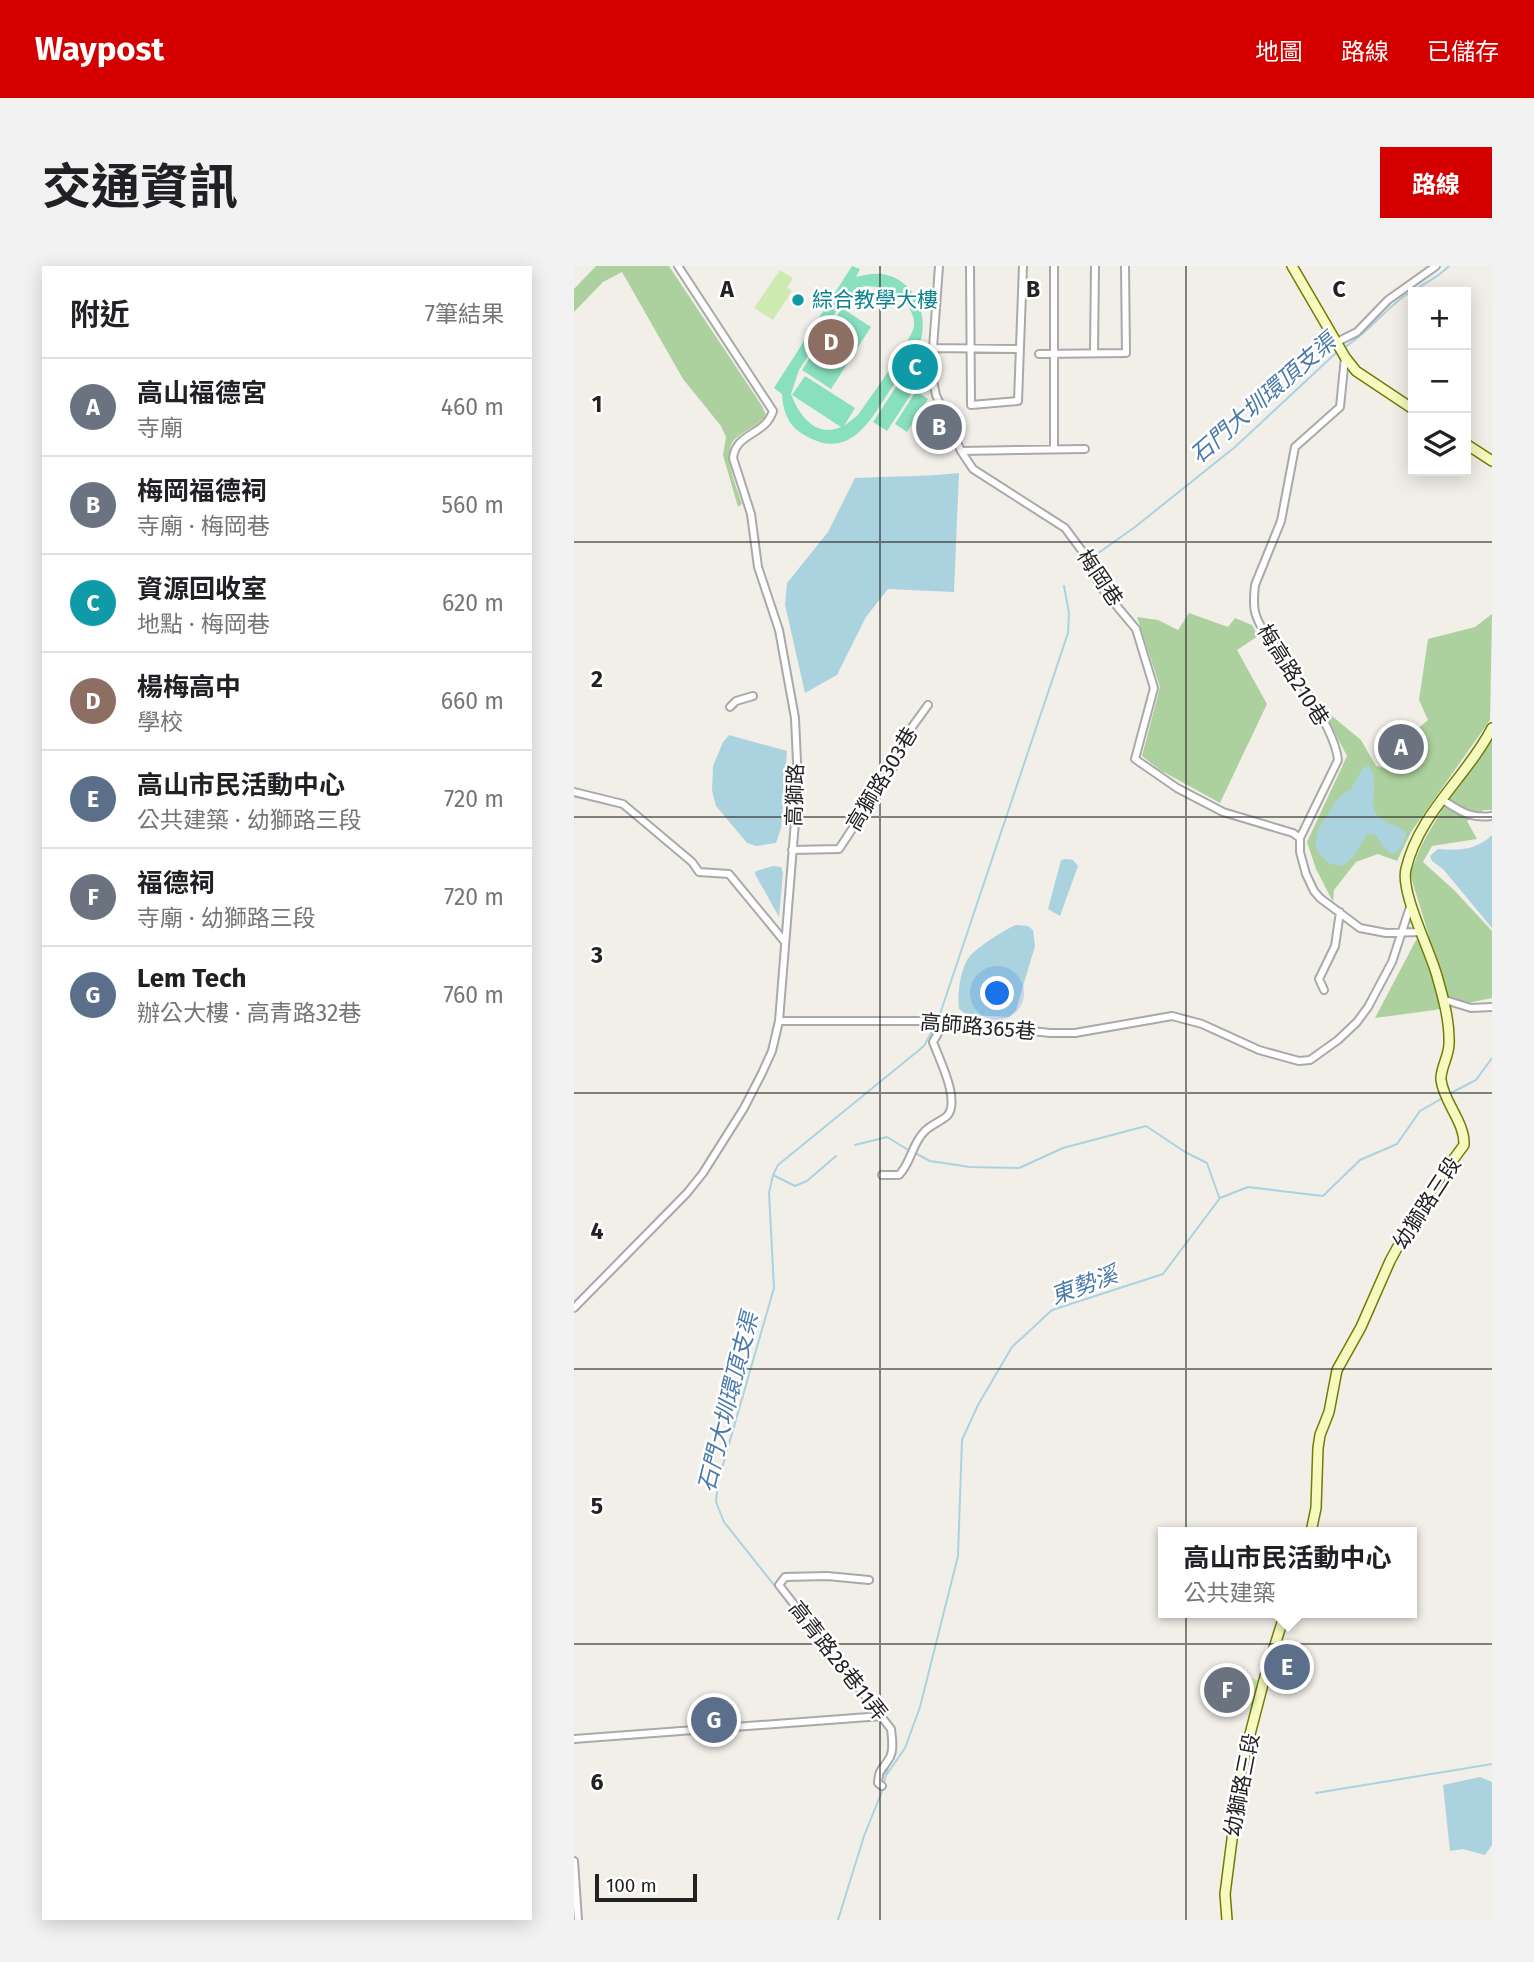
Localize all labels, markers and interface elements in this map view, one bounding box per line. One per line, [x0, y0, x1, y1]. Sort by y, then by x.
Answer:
text: Waypost [35, 29, 164, 69]
text: 地圖 [1255, 38, 1303, 66]
text: 路線 [1341, 38, 1389, 66]
text: 已儲存 [1427, 38, 1499, 66]
button: 路線 [1380, 147, 1492, 218]
text: 交通資訊 [42, 158, 238, 217]
text: A [719, 275, 734, 303]
text: B [1026, 275, 1040, 303]
text: C [1332, 275, 1346, 303]
place label: 綜合教學大樓 [812, 287, 938, 313]
map controls [1408, 287, 1471, 476]
button: + [1408, 287, 1471, 350]
marker: 綜合教學大樓 [790, 292, 806, 308]
text: 附近 [70, 297, 130, 333]
text: 7筆結果 [425, 300, 504, 328]
pin: D [808, 316, 854, 368]
water label: 石門大圳環頂支渠 [1184, 325, 1344, 469]
pin: C [892, 341, 938, 393]
button: − [1408, 350, 1471, 413]
text: 高山福德宮 [137, 378, 267, 409]
text: 1 [592, 390, 602, 418]
text: A [86, 393, 100, 421]
text: 460 m [441, 393, 504, 421]
pin: B [916, 401, 962, 453]
button: layers [1408, 413, 1471, 476]
text: 寺廟 [137, 414, 183, 442]
text: 梅岡福德祠 [137, 476, 267, 507]
text: B [86, 491, 100, 519]
text: 560 m [442, 491, 504, 519]
text: 寺廟 · 梅岡巷 [137, 512, 270, 540]
street label: 梅岡巷 [1072, 545, 1128, 611]
text: 資源回收室 [137, 574, 267, 605]
text: C [86, 589, 100, 617]
text: 620 m [442, 589, 504, 617]
text: 地點 · 梅岡巷 [137, 610, 270, 638]
street label: 梅高路210巷 [1252, 619, 1334, 731]
text: 2 [591, 665, 603, 693]
text: 楊梅高中 [137, 672, 241, 703]
text: D [86, 687, 100, 715]
text: 660 m [441, 687, 504, 715]
text: 學校 [137, 708, 183, 736]
pin: A [1378, 721, 1424, 773]
street label: 高獅路303巷 [841, 722, 923, 836]
street label: 高獅路 [781, 763, 809, 827]
text: 高山市民活動中心 [137, 770, 345, 801]
text: E [87, 785, 99, 813]
text: 720 m [444, 785, 504, 813]
text: 公共建築 · 幼獅路三段 [137, 806, 362, 834]
text: 福德祠 [137, 868, 215, 899]
text: F [87, 883, 99, 911]
text: 720 m [444, 883, 504, 911]
text: 寺廟 · 幼獅路三段 [137, 904, 316, 932]
text: 3 [590, 941, 603, 969]
text: Lem Tech [137, 963, 247, 994]
your location [980, 976, 1014, 1010]
text: G [86, 981, 100, 1009]
text: 760 m [443, 981, 504, 1009]
text: 辦公大樓 · 高青路32巷 [137, 999, 361, 1027]
street label: 高師路365巷 [919, 1009, 1037, 1045]
street label: 幼獅路三段 [1388, 1152, 1466, 1254]
text: 4 [591, 1217, 604, 1245]
water label: 東勢溪 [1047, 1259, 1124, 1310]
water label: 石門大圳環頂支渠 [692, 1306, 765, 1495]
text: 5 [591, 1492, 603, 1520]
popup [1158, 1527, 1417, 1618]
text: 高山市民活動中心 [1183, 1543, 1392, 1574]
text: 公共建築 [1183, 1579, 1275, 1607]
street label: 高青路28巷11弄 [783, 1596, 893, 1726]
pin: E [1264, 1641, 1310, 1693]
pin: F [1204, 1664, 1250, 1716]
pin: G [691, 1694, 737, 1746]
street label: 幼獅路三段 [1219, 1731, 1265, 1839]
text: 6 [591, 1768, 604, 1796]
scale bar [595, 1871, 696, 1903]
text: 100 m [606, 1874, 657, 1897]

